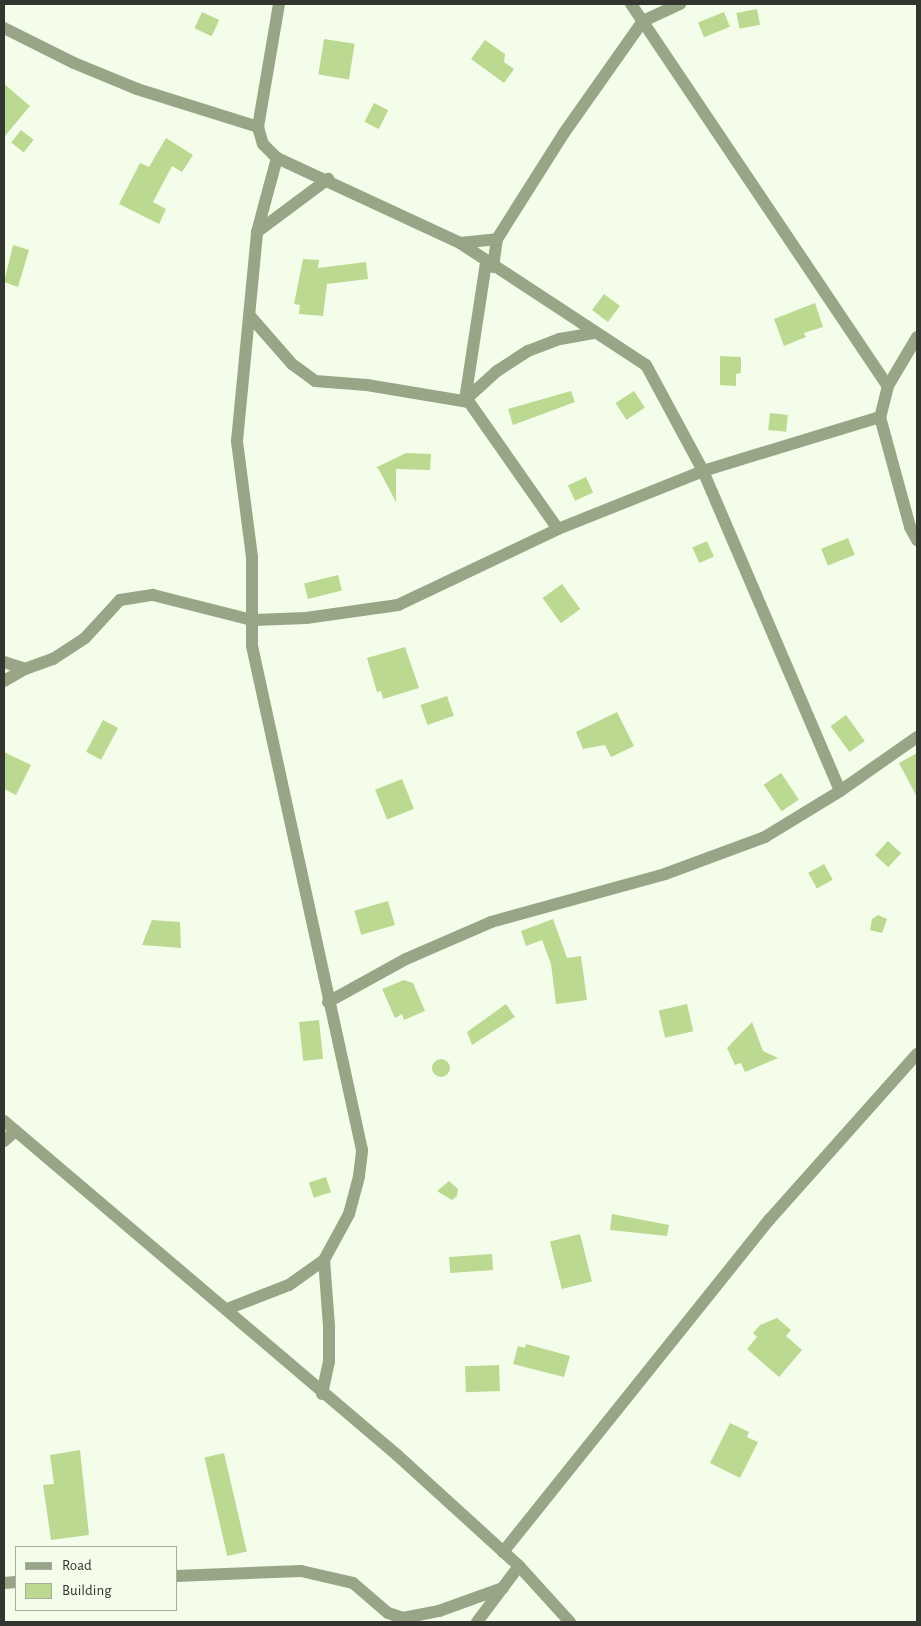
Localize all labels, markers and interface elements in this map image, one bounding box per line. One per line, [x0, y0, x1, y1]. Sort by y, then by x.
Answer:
legend [15, 1546, 178, 1611]
text: Road [62, 1558, 92, 1573]
text: Building [62, 1583, 112, 1598]

